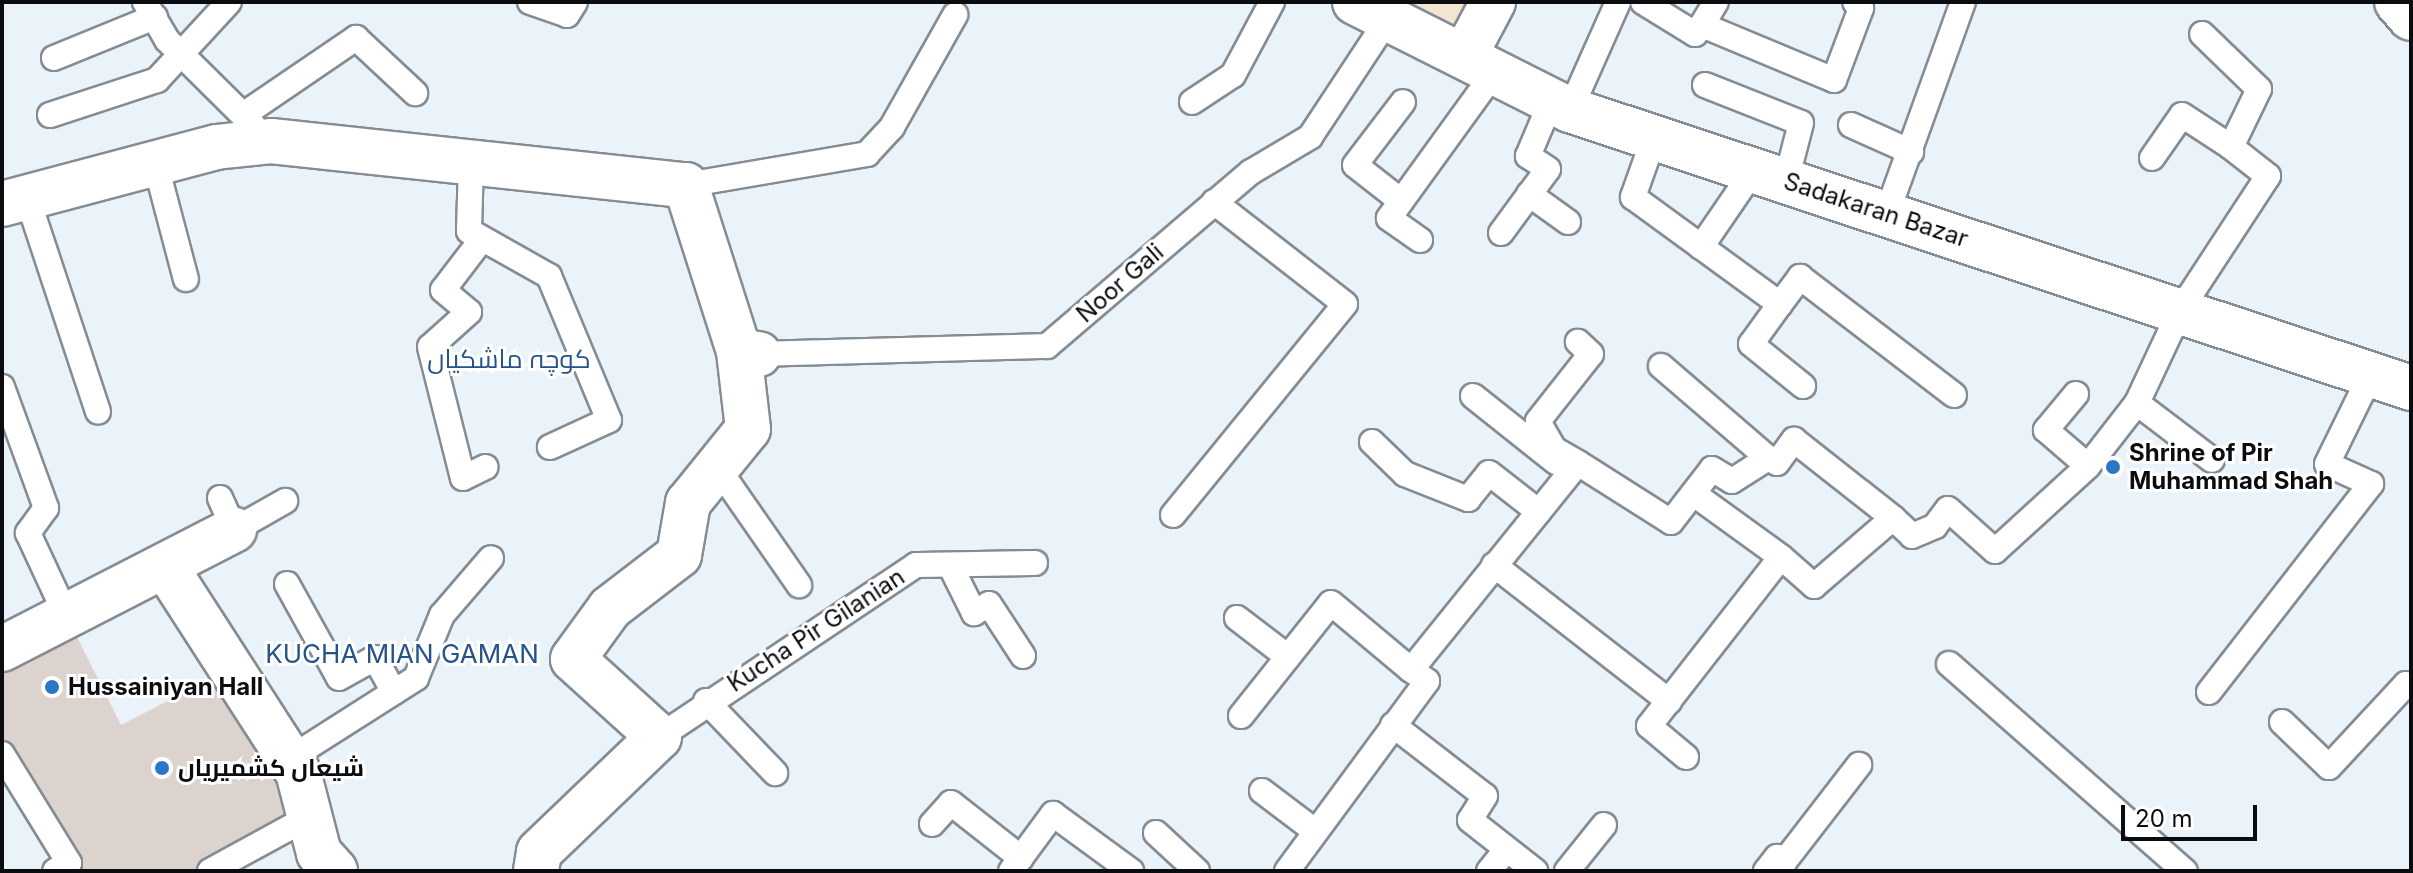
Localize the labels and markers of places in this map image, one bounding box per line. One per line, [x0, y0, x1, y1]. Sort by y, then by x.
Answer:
place label: Shrine of Pir Muhammad Shah [2129, 439, 2333, 495]
marker: Shrine of Pir Muhammad Shah [2104, 458, 2122, 476]
place label: Hussainiyan Hall [68, 673, 263, 701]
marker: Hussainiyan Hall [43, 678, 61, 696]
place label: شیعاں کشمیریاں [178, 754, 364, 782]
marker: شیعاں کشمیریاں [153, 759, 171, 777]

